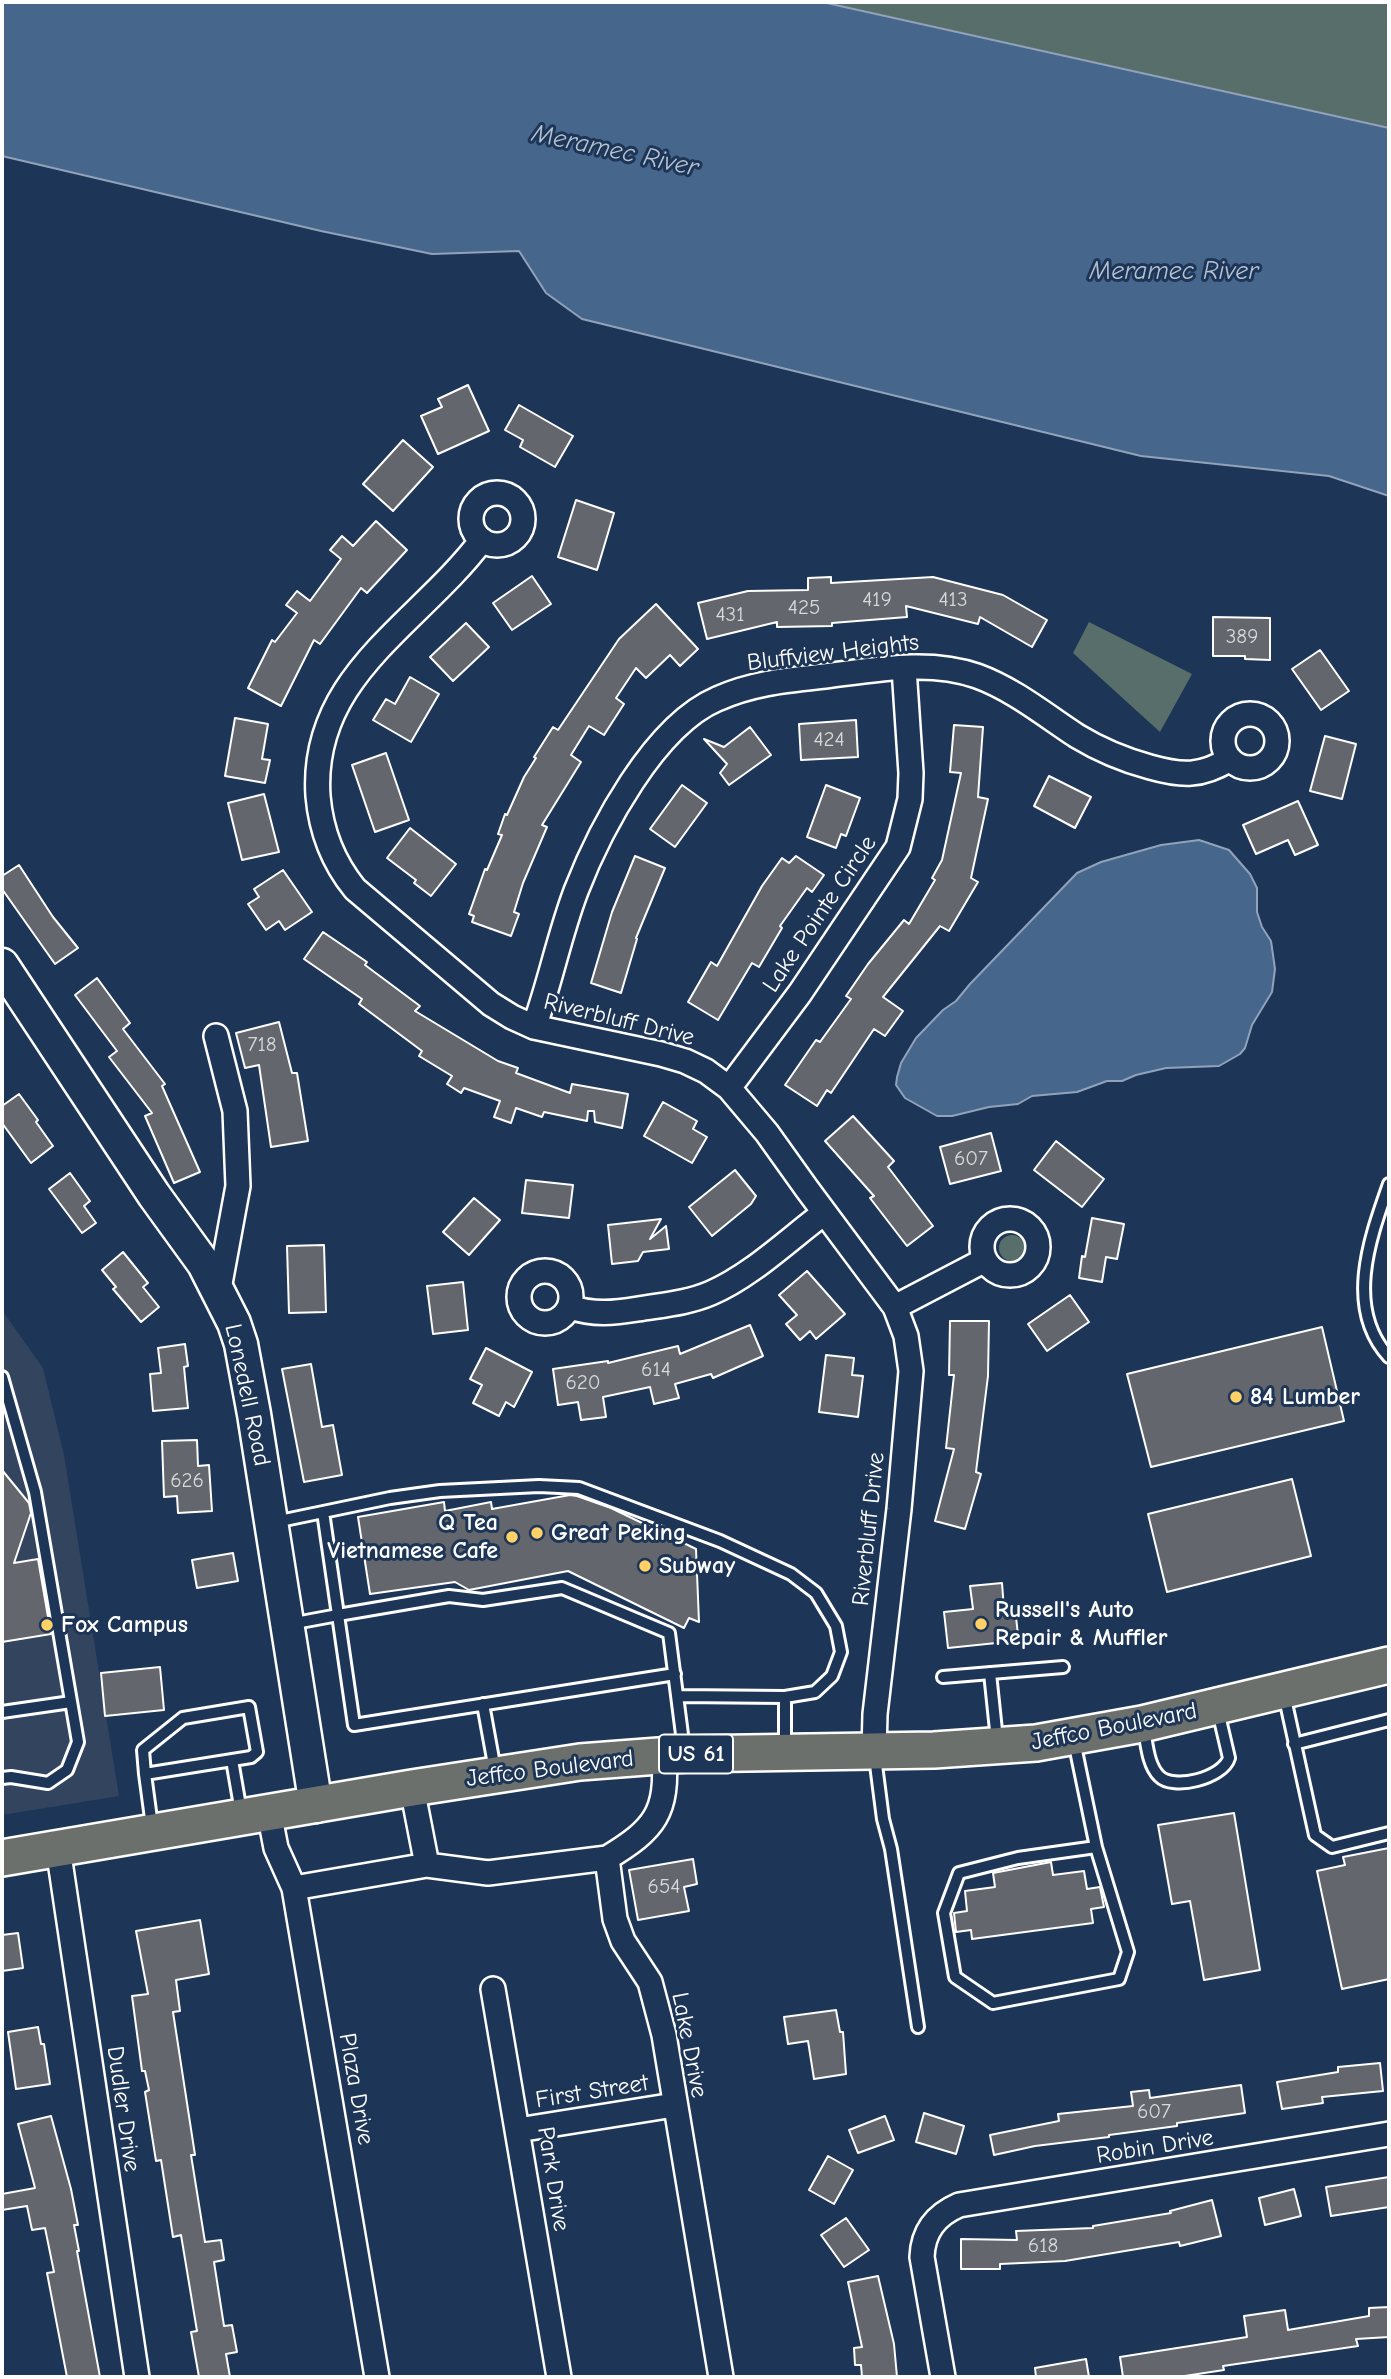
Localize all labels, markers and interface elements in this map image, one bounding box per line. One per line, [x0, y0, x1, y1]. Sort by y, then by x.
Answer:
water label: Meramec River [529, 118, 701, 184]
water label: Meramec River [1089, 256, 1259, 288]
house number: 419 [862, 587, 892, 613]
house number: 413 [938, 587, 968, 613]
house number: 425 [788, 595, 820, 621]
house number: 431 [715, 602, 745, 628]
house number: 389 [1226, 624, 1258, 650]
street label: Bluffview Heights [745, 628, 921, 678]
house number: 424 [813, 727, 845, 753]
street label: Lake Pointe Circle [757, 830, 883, 998]
street label: Riverbluff Drive [541, 987, 697, 1053]
house number: 718 [247, 1032, 277, 1058]
house number: 607 [954, 1146, 988, 1172]
street label: Lonedell Road [218, 1321, 276, 1469]
house number: 614 [641, 1357, 671, 1383]
house number: 620 [565, 1370, 601, 1396]
place label: 84 Lumber [1250, 1383, 1360, 1411]
marker: 84 Lumber [1228, 1389, 1244, 1405]
street label: Riverbluff Drive [847, 1451, 891, 1607]
house number: 626 [170, 1468, 204, 1494]
place label: Q Tea Vietnamese Cafe [327, 1509, 498, 1565]
place label: Great Peking [551, 1519, 686, 1547]
marker: Great Peking [529, 1525, 545, 1541]
marker: Q Tea Vietnamese Cafe [504, 1529, 520, 1545]
place label: Subway [659, 1552, 735, 1580]
marker: Subway [637, 1558, 653, 1574]
place label: Russell's Auto Repair & Muffler [995, 1596, 1167, 1652]
place label: Fox Campus [61, 1611, 188, 1639]
marker: Russell's Auto Repair & Muffler [973, 1616, 989, 1632]
marker: Fox Campus [39, 1617, 55, 1633]
street label: Jeffco Boulevard [1029, 1697, 1199, 1757]
road number: US 61 [659, 1735, 733, 1774]
street label: Jeffco Boulevard [465, 1744, 635, 1794]
house number: 654 [648, 1874, 680, 1900]
street label: Lake Drive [665, 1990, 713, 2100]
street label: Plaza Drive [332, 2031, 380, 2147]
street label: Dudler Drive [100, 2044, 146, 2174]
street label: First Street [534, 2069, 650, 2115]
house number: 607 [1137, 2099, 1171, 2125]
street label: Robin Drive [1095, 2124, 1215, 2170]
street label: Park Drive [531, 2125, 575, 2233]
house number: 618 [1028, 2233, 1058, 2259]

